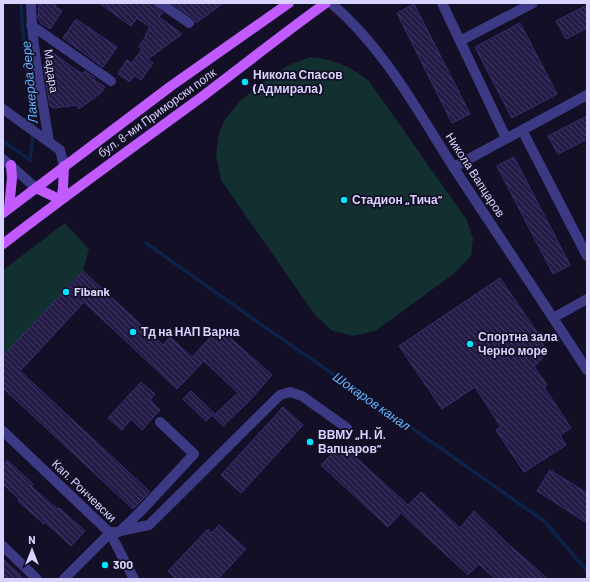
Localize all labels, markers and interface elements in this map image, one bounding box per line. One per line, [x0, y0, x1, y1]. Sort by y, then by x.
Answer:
water label: Лакерда дере [17, 40, 41, 125]
street label: Мадара [41, 48, 62, 94]
street label: бул. 8-ми Приморски полк [95, 64, 219, 161]
place label: Никола Спасов (Адмирала) [252, 67, 343, 96]
marker: Никола Спасов (Адмирала) [240, 77, 250, 87]
street label: Никола Вапцаров [443, 130, 508, 220]
place label: Стадион „Тича“ [352, 192, 443, 207]
marker: Стадион „Тича“ [339, 195, 349, 205]
place label: Fibank [74, 284, 110, 298]
marker: Fibank [61, 287, 71, 297]
place label: Тд на НАП Варна [141, 324, 240, 339]
marker: Тд на НАП Варна [128, 327, 138, 337]
place label: Спортна зала Черно море [478, 329, 558, 358]
marker: Спортна зала Черно море [465, 339, 475, 349]
water label: Шокаров канал [330, 368, 415, 434]
place label: ВВМУ „Н. Й. Вапцаров“ [318, 427, 386, 456]
marker: ВВМУ „Н. Й. Вапцаров“ [305, 437, 315, 447]
street label: Кап. Рончевски [50, 456, 120, 524]
north arrow [12, 530, 52, 570]
text: N [28, 533, 36, 546]
place label: 300 [113, 557, 133, 571]
marker: 300 [100, 560, 110, 570]

